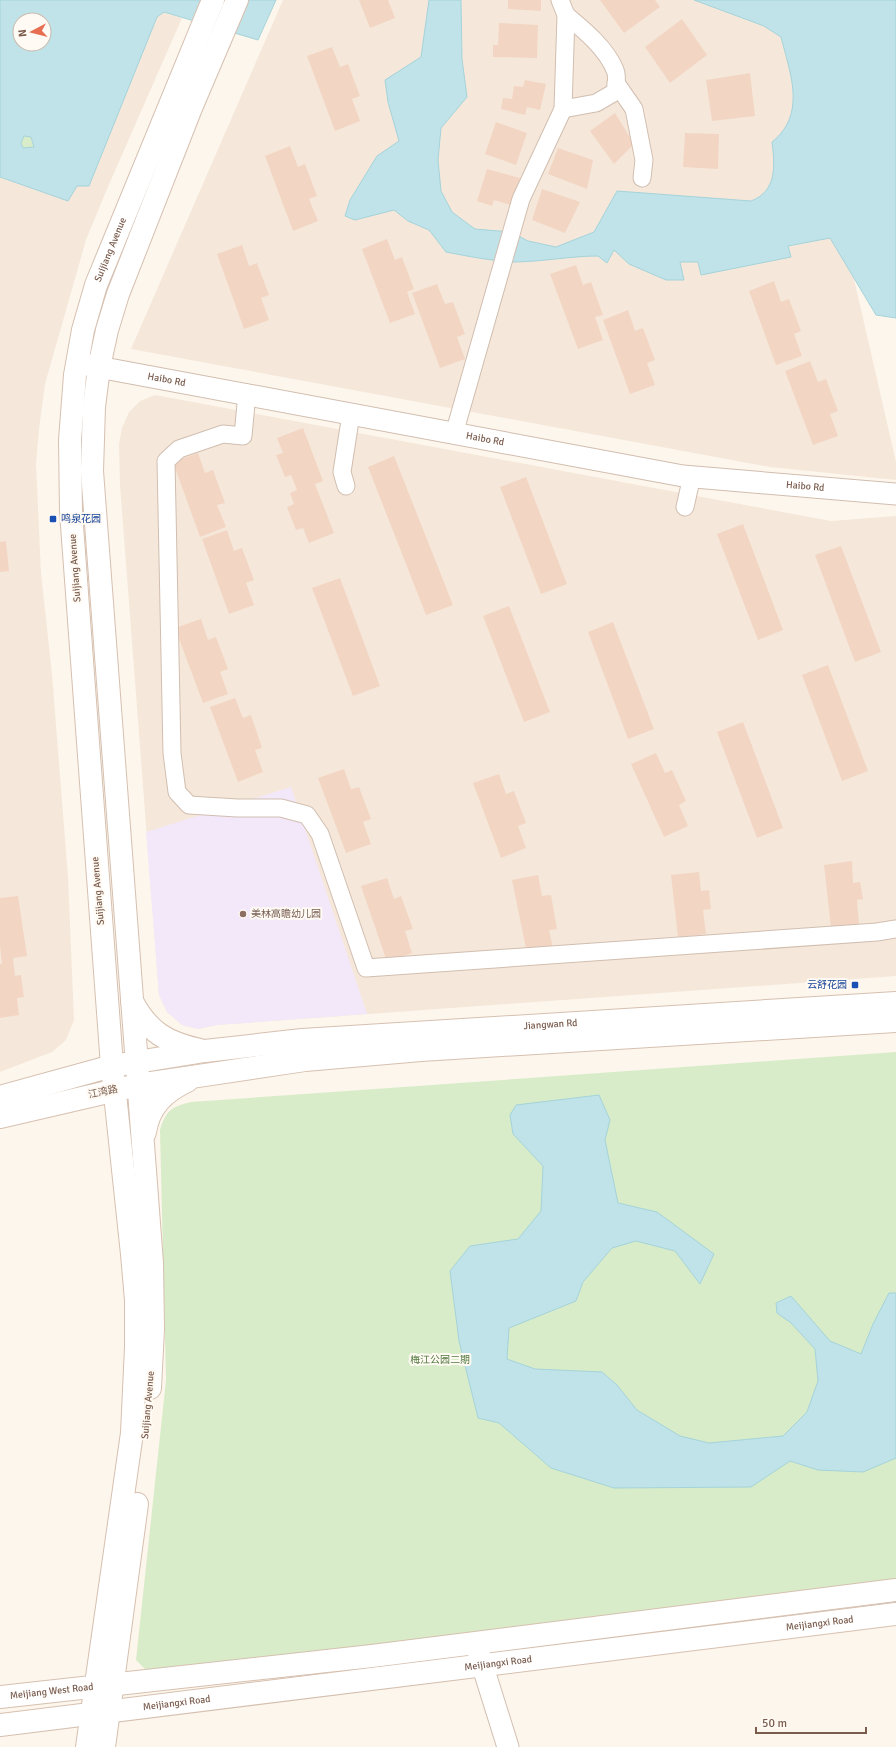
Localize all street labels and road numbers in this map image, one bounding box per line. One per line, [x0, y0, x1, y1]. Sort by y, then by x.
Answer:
street label: Suijiang Avenue [92, 216, 129, 284]
street label: Haibo Rd [147, 370, 187, 389]
street label: Haibo Rd [465, 430, 505, 449]
street label: Haibo Rd [786, 479, 825, 494]
street label: Suijiang Avenue [67, 533, 83, 603]
street label: Suijiang Avenue [89, 856, 107, 926]
street label: Jiangwan Rd [523, 1017, 578, 1032]
street label: 江湾路 [87, 1083, 119, 1101]
street label: Suijiang Avenue [139, 1370, 157, 1440]
street label: Meijiangxi Road [785, 1613, 854, 1634]
street label: Meijiangxi Road [464, 1653, 533, 1673]
street label: Meijiang West Road [9, 1681, 94, 1702]
street label: Meijiangxi Road [142, 1693, 211, 1713]

